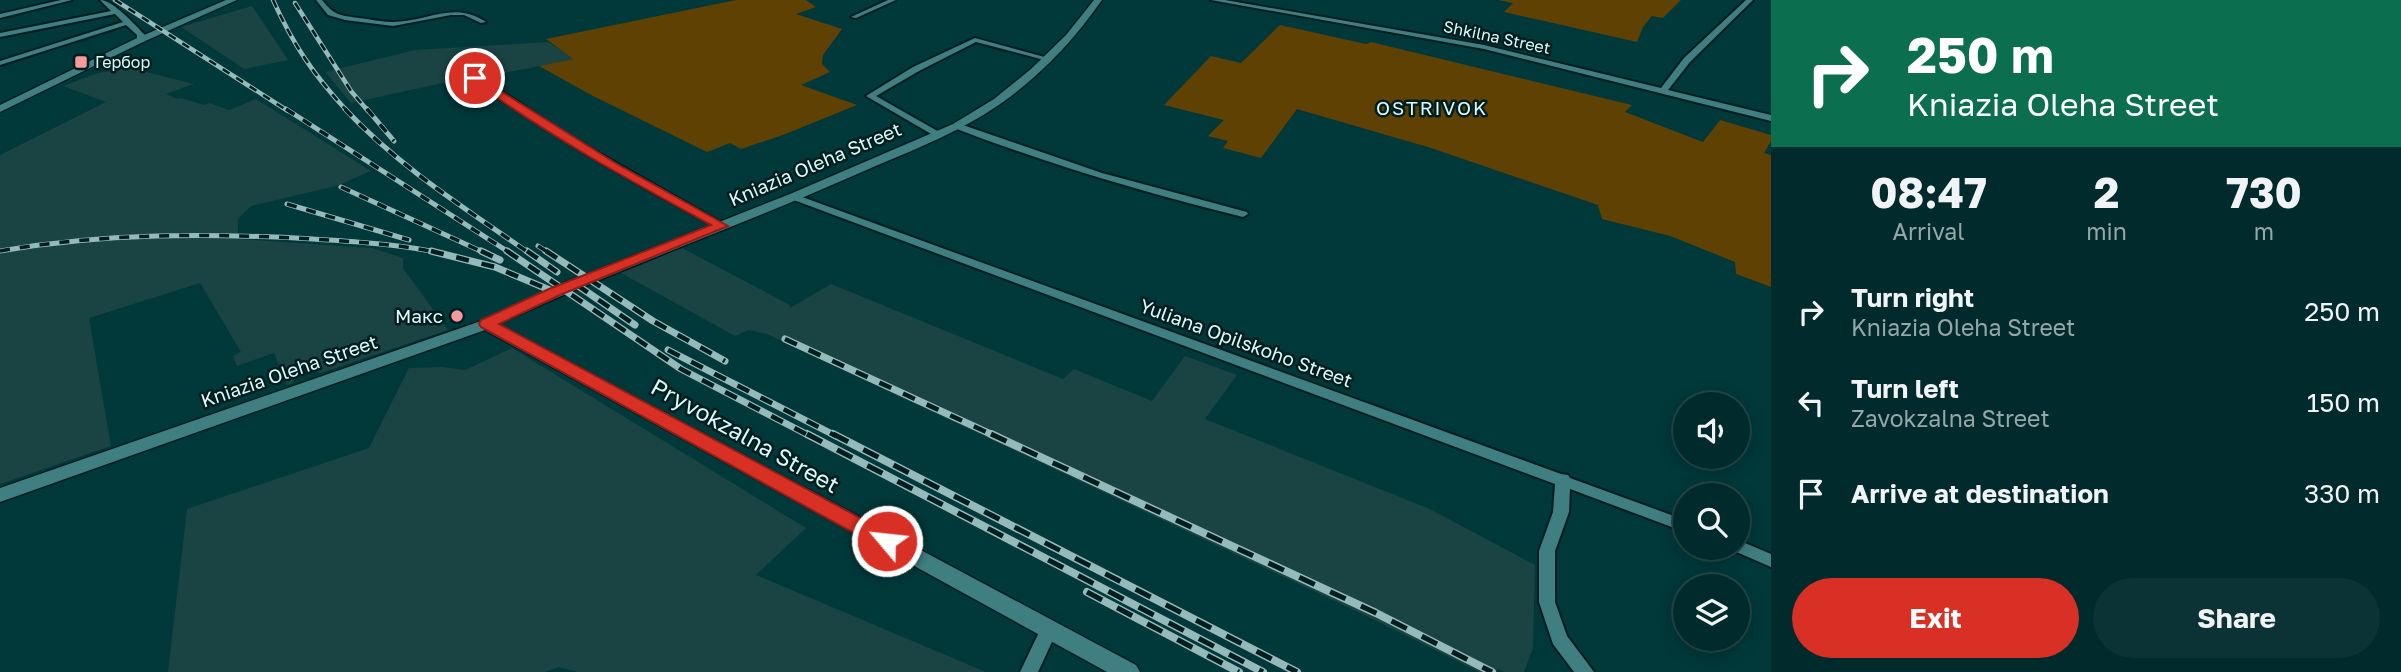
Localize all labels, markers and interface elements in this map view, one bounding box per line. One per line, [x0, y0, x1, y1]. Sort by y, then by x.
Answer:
street label: Shkilna Street [1442, 16, 1552, 58]
text: 250 m [1907, 25, 2054, 84]
icon: right [1792, 28, 1883, 119]
pin [445, 48, 505, 108]
place label: Гербор [95, 52, 150, 72]
marker: Гербор [73, 54, 89, 70]
icon: arrive [456, 59, 494, 97]
text: Kniazia Oleha Street [1907, 85, 2219, 123]
district label: OSTRIVOK [1376, 96, 1488, 119]
street label: Kniazia Oleha Street [725, 117, 905, 210]
text: 08:47 [1870, 167, 1987, 217]
text: 2 [2094, 167, 2119, 217]
text: 730 [2226, 167, 2302, 217]
text: Arrival [1893, 217, 1965, 245]
text: min [2086, 217, 2127, 245]
text: m [2254, 217, 2274, 245]
text: Turn right [1851, 282, 1974, 313]
street label: Yuliana Opilskoho Street [1137, 293, 1356, 392]
icon: right [1792, 293, 1830, 331]
text: 250 m [2304, 296, 2380, 327]
place label: Макс [395, 304, 443, 327]
marker: Макс [449, 308, 465, 324]
text: Kniazia Oleha Street [1851, 313, 2075, 341]
street label: Kniazia Oleha Street [197, 329, 380, 412]
street label: Pryvokzalna Street [647, 372, 844, 498]
text: Turn left [1851, 373, 1959, 404]
icon: left [1792, 384, 1830, 422]
text: 150 m [2307, 387, 2380, 418]
map controls [1673, 392, 1750, 651]
button: sound [1673, 392, 1750, 469]
text: Zavokzalna Street [1851, 404, 2050, 432]
icon: arrive [1792, 475, 1830, 513]
text: Arrive at destination [1851, 478, 2109, 509]
text: 330 m [2304, 478, 2380, 509]
button: search [1673, 483, 1750, 560]
position arrow [850, 504, 924, 578]
button: layers [1673, 574, 1750, 651]
button: Exit [1792, 578, 2079, 658]
button: Share [2093, 578, 2380, 658]

